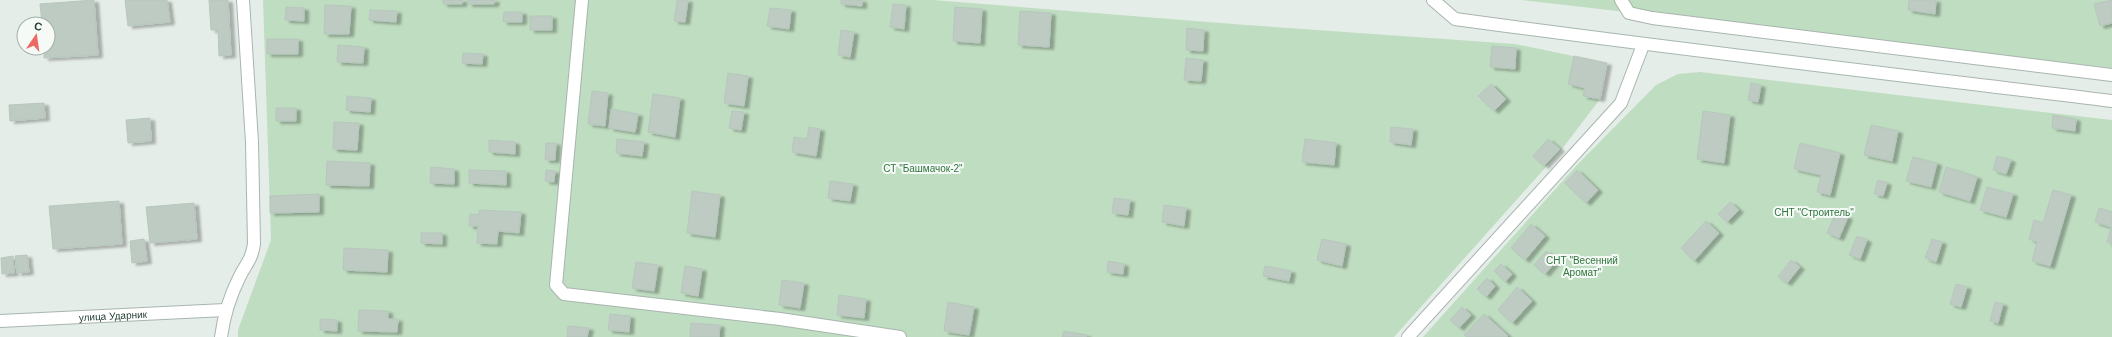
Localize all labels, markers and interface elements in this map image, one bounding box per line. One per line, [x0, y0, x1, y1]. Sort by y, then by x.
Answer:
north arrow [16, 16, 56, 56]
text: С [33, 20, 44, 33]
park label: СТ "Башмачок-2" [883, 163, 963, 174]
park label: СНТ "Строитель" [1774, 207, 1854, 218]
park label: СНТ "Весенний Аромат" [1546, 255, 1618, 278]
street label: улица Ударник [78, 309, 148, 323]

